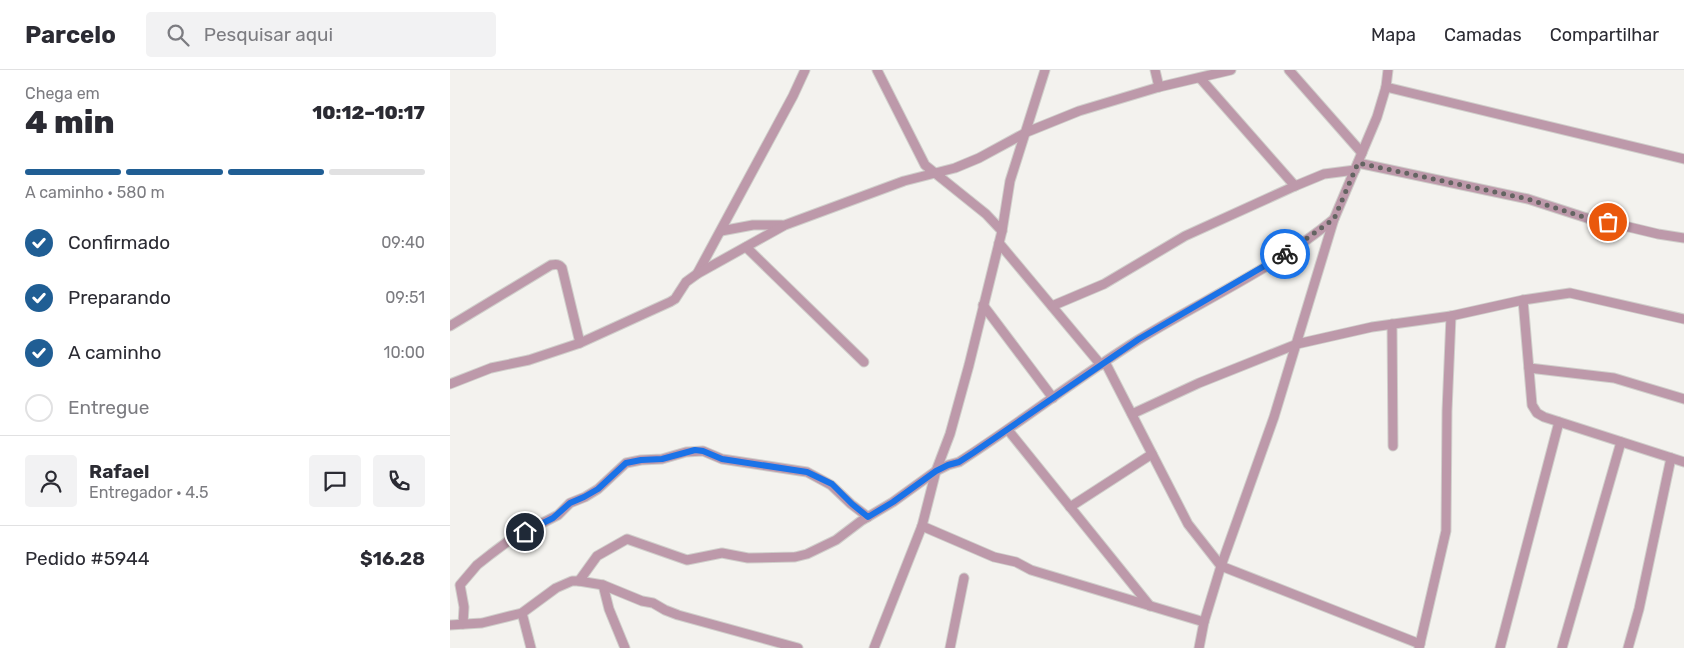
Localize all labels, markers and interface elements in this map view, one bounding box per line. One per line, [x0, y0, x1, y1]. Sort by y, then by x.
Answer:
search box [146, 12, 496, 57]
text: Parcelo [25, 21, 116, 49]
icon: search [164, 21, 192, 49]
text: Pesquisar aqui [204, 23, 333, 46]
text: Mapa [1371, 24, 1416, 46]
text: Camadas [1444, 24, 1522, 46]
text: Compartilhar [1550, 24, 1659, 46]
text: Chega em [25, 84, 100, 103]
text: 10:12–10:17 [312, 101, 425, 124]
text: 4 min [25, 103, 115, 141]
text: A caminho · 580 m [25, 183, 165, 202]
pin [1587, 201, 1629, 243]
icon: bag [1594, 208, 1622, 236]
icon: check [25, 229, 53, 257]
courier [1260, 229, 1310, 279]
text: Confirmado [68, 231, 170, 254]
text: 09:40 [381, 233, 425, 252]
icon: bike [1271, 240, 1299, 268]
icon: check [25, 284, 53, 312]
text: Preparando [68, 286, 171, 309]
text: 09:51 [385, 288, 425, 307]
icon: check [25, 339, 53, 367]
text: A caminho [68, 341, 161, 364]
text: 10:00 [384, 343, 425, 362]
text: Entregue [68, 396, 149, 419]
button: person [25, 455, 77, 507]
button: chat [309, 455, 361, 507]
button: phone [373, 455, 425, 507]
text: Rafael [89, 460, 149, 483]
text: Entregador · 4.5 [89, 483, 209, 502]
pin [504, 511, 546, 553]
icon: home [511, 518, 539, 546]
text: Pedido #5944 [25, 547, 150, 570]
text: $16.28 [360, 547, 425, 570]

